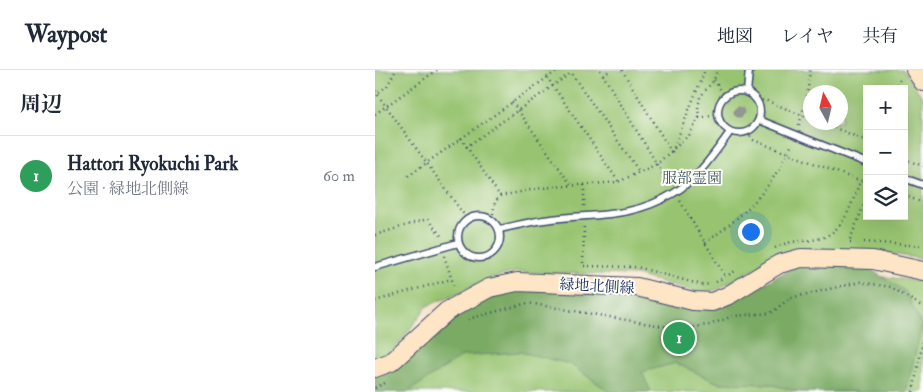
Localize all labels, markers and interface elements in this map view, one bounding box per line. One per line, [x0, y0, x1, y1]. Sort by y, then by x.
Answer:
text: Waypost [25, 19, 107, 50]
text: 地図 [717, 25, 753, 48]
text: レイヤ [781, 25, 834, 48]
text: 共有 [862, 25, 898, 48]
north arrow [803, 85, 848, 130]
map controls [863, 85, 908, 220]
button: + [863, 85, 908, 130]
text: 周辺 [20, 91, 62, 118]
button: − [863, 130, 908, 175]
text: Hattori Ryokuchi Park [67, 152, 238, 176]
text: 1 [33, 166, 39, 186]
text: 60 m [323, 166, 355, 186]
park label: 服部霊園 [662, 169, 722, 188]
button: layers [863, 175, 908, 220]
text: 公園 · 緑地北側線 [67, 179, 189, 199]
your location [738, 219, 764, 245]
street label: 緑地北側線 [559, 275, 635, 298]
pin: 1 [663, 319, 695, 357]

